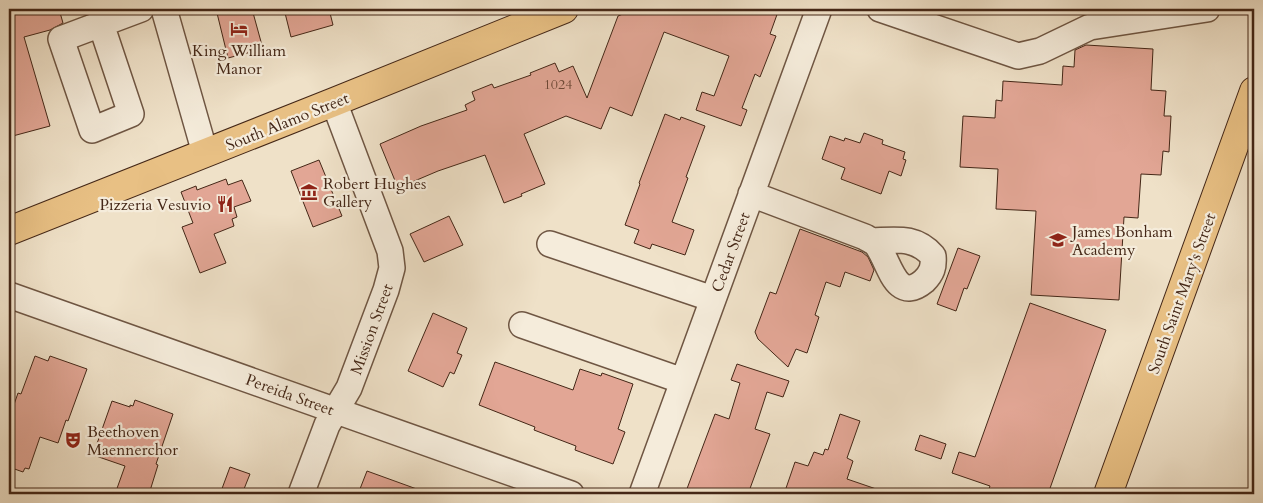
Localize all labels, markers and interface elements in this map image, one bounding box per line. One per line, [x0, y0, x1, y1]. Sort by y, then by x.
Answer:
hotel icon: King William Manor [229, 19, 249, 39]
place label: King William Manor [192, 40, 286, 80]
house number: 1024 [544, 75, 572, 94]
street label: South Alamo Street [223, 87, 352, 157]
place label: Robert Hughes Gallery [323, 173, 426, 213]
museum icon: Robert Hughes Gallery [299, 182, 319, 202]
place label: Pizzeria Vesuvio [100, 194, 211, 216]
restaurant icon: Pizzeria Vesuvio [215, 194, 235, 214]
street label: Cedar Street [706, 209, 756, 295]
street label: South Saint Mary's Street [1143, 210, 1221, 377]
place label: James Bonham Academy [1070, 221, 1173, 261]
school or university icon: James Bonham Academy [1048, 230, 1068, 250]
street label: Mission Street [345, 281, 399, 378]
street label: Pereida Street [242, 369, 337, 421]
place label: Beethoven Maennerchor [87, 421, 178, 461]
theatre icon: Beethoven Maennerchor [63, 430, 83, 450]

